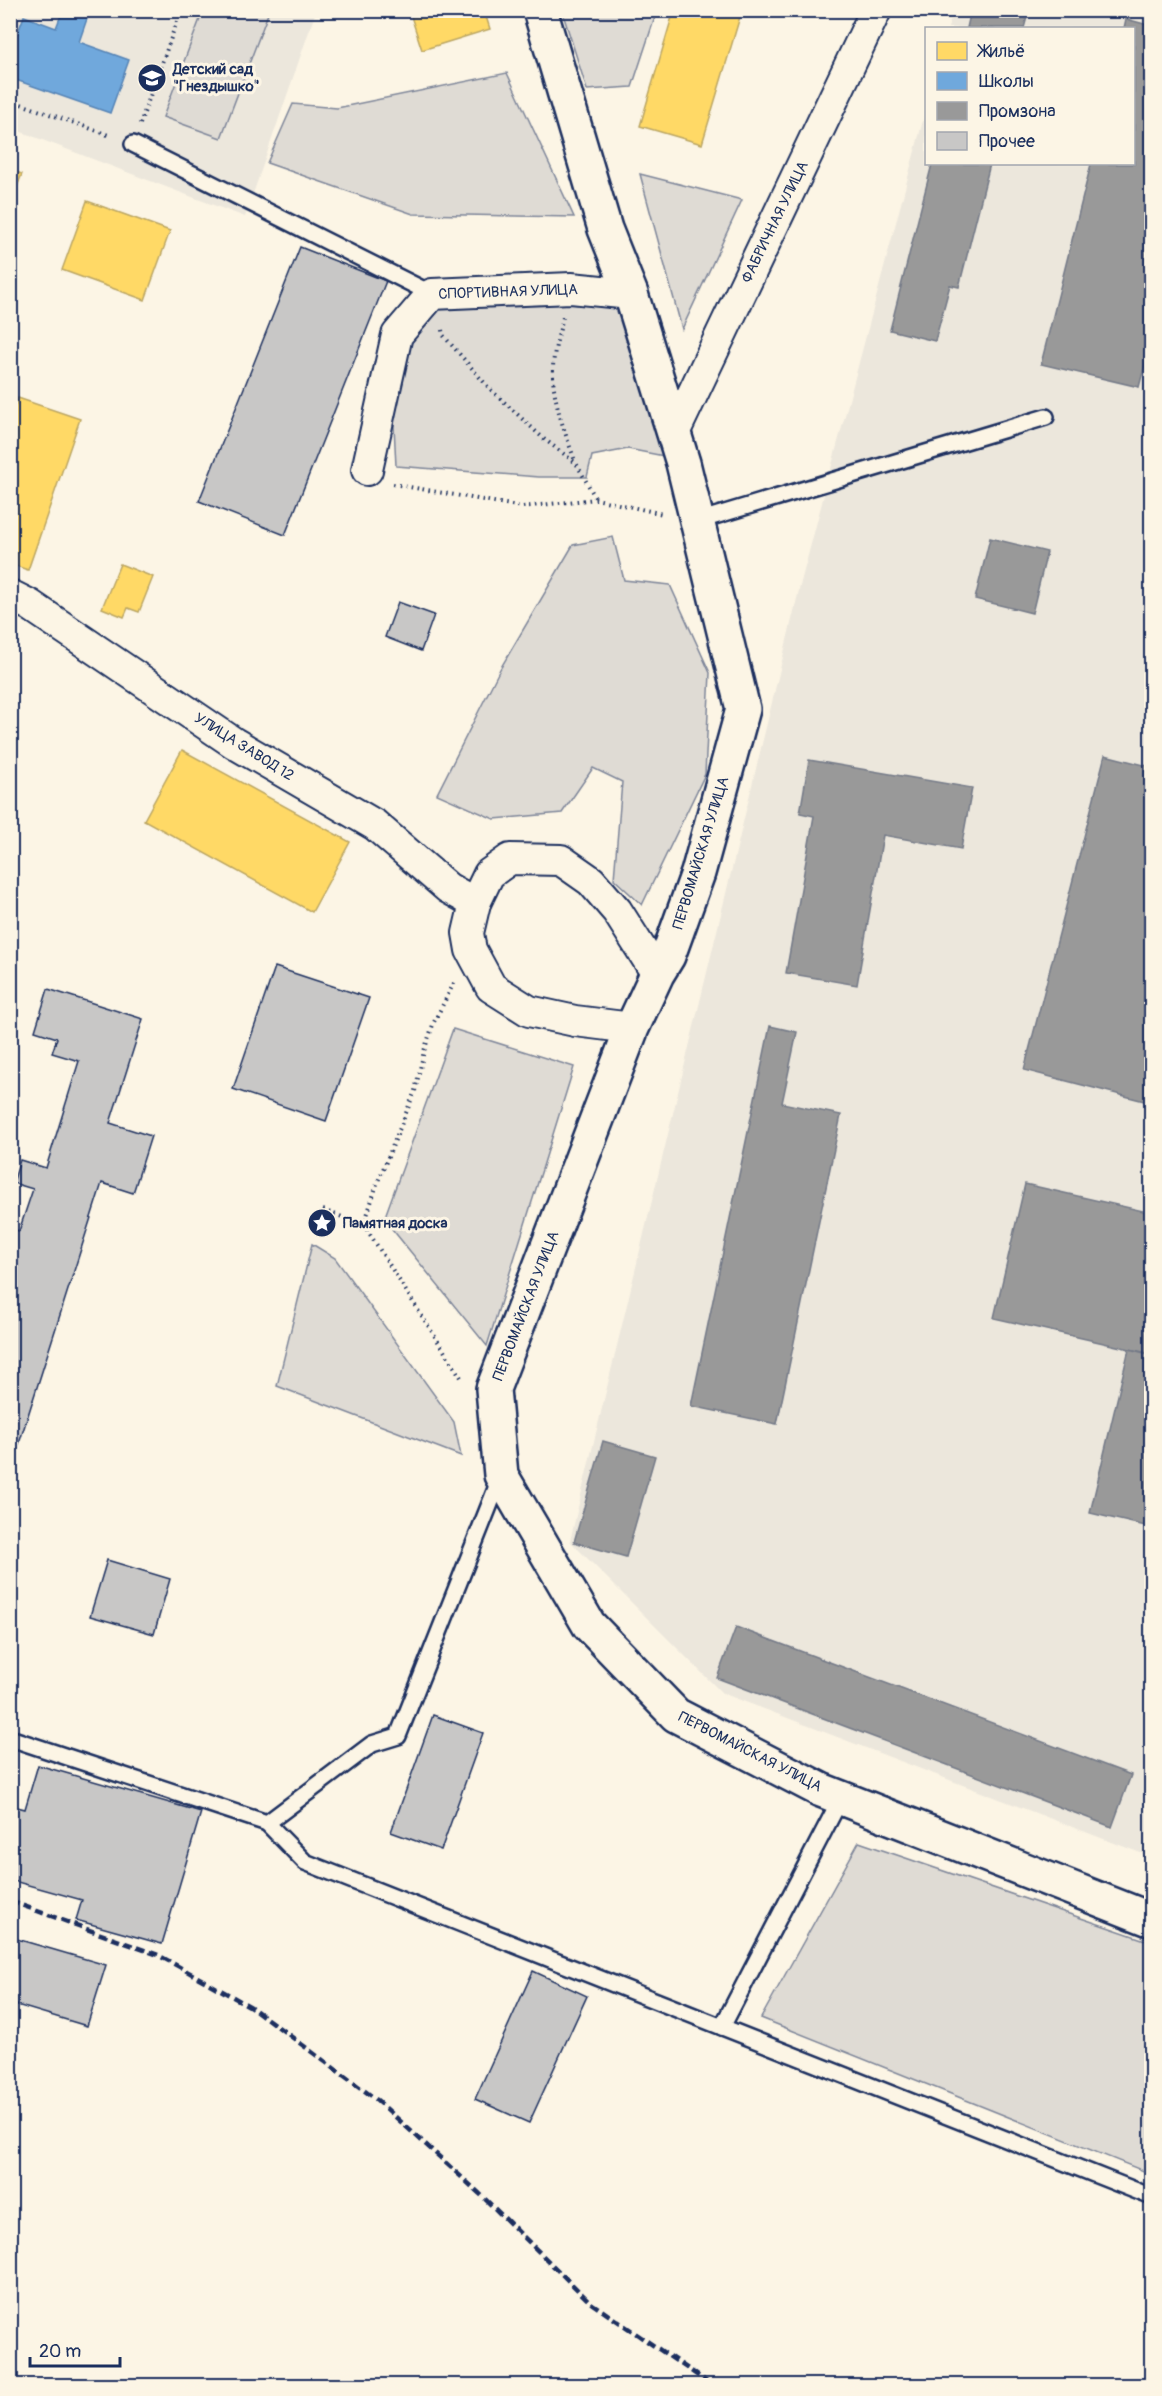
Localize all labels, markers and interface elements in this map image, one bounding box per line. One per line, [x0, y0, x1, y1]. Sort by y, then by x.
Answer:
legend [925, 27, 1135, 165]
text: Жильё [976, 40, 1025, 63]
place label: Детский сад "Гнездышко" [172, 60, 260, 96]
school or university icon: Детский сад "Гнездышко" [136, 62, 168, 94]
text: Школы [979, 70, 1034, 93]
text: Промзона [979, 100, 1056, 123]
text: Прочее [979, 130, 1035, 153]
street label: ФАБРИЧНАЯ УЛИЦА [737, 158, 813, 286]
street label: СПОРТИВНАЯ УЛИЦА [438, 280, 578, 304]
street label: УЛИЦА ЗАВОД 12 [191, 709, 297, 785]
street label: ПЕРВОМАЙСКАЯ УЛИЦА [669, 774, 733, 932]
place icon: Памятная доска [306, 1207, 338, 1239]
place label: Памятная доска [343, 1214, 448, 1233]
street label: ПЕРВОМАЙСКАЯ УЛИЦА [489, 1228, 563, 1384]
street label: ПЕРВОМАЙСКАЯ УЛИЦА [675, 1707, 825, 1797]
scale bar [30, 2330, 120, 2368]
text: 20 m [39, 2340, 81, 2363]

